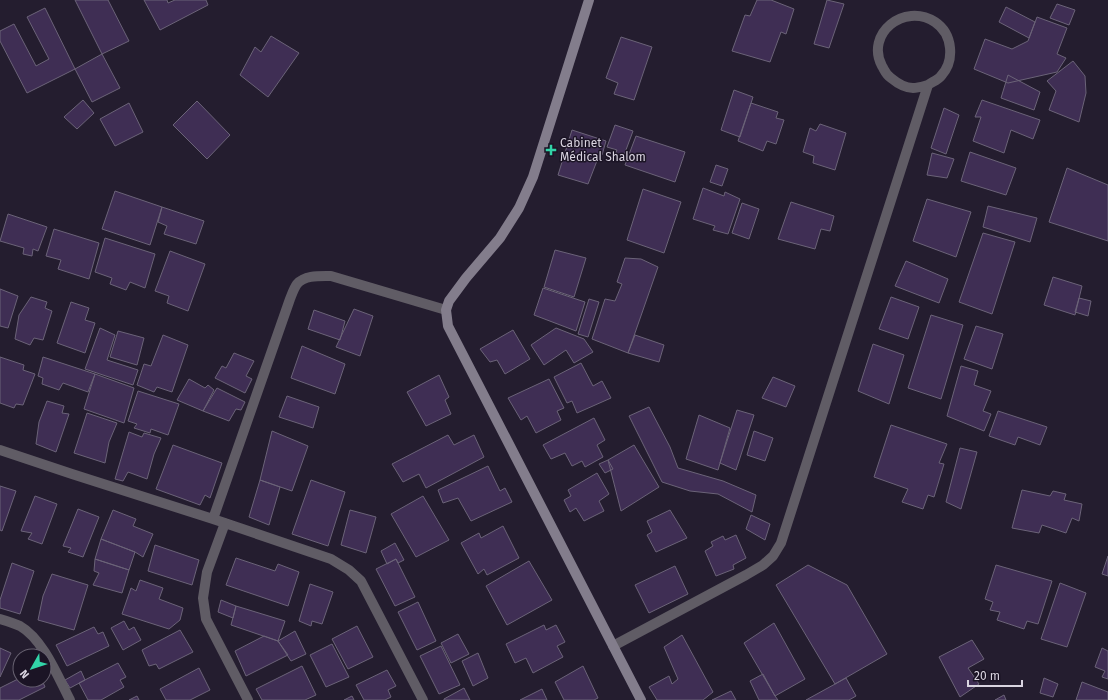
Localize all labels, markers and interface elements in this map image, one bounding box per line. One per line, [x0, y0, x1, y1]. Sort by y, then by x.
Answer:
place label: Cabinet Médical Shalom [560, 136, 646, 164]
marker: Cabinet Médical Shalom [545, 144, 557, 156]
north arrow [12, 648, 52, 688]
scale bar [968, 662, 1022, 688]
text: N [17, 667, 32, 681]
text: 20 m [974, 669, 1000, 683]

